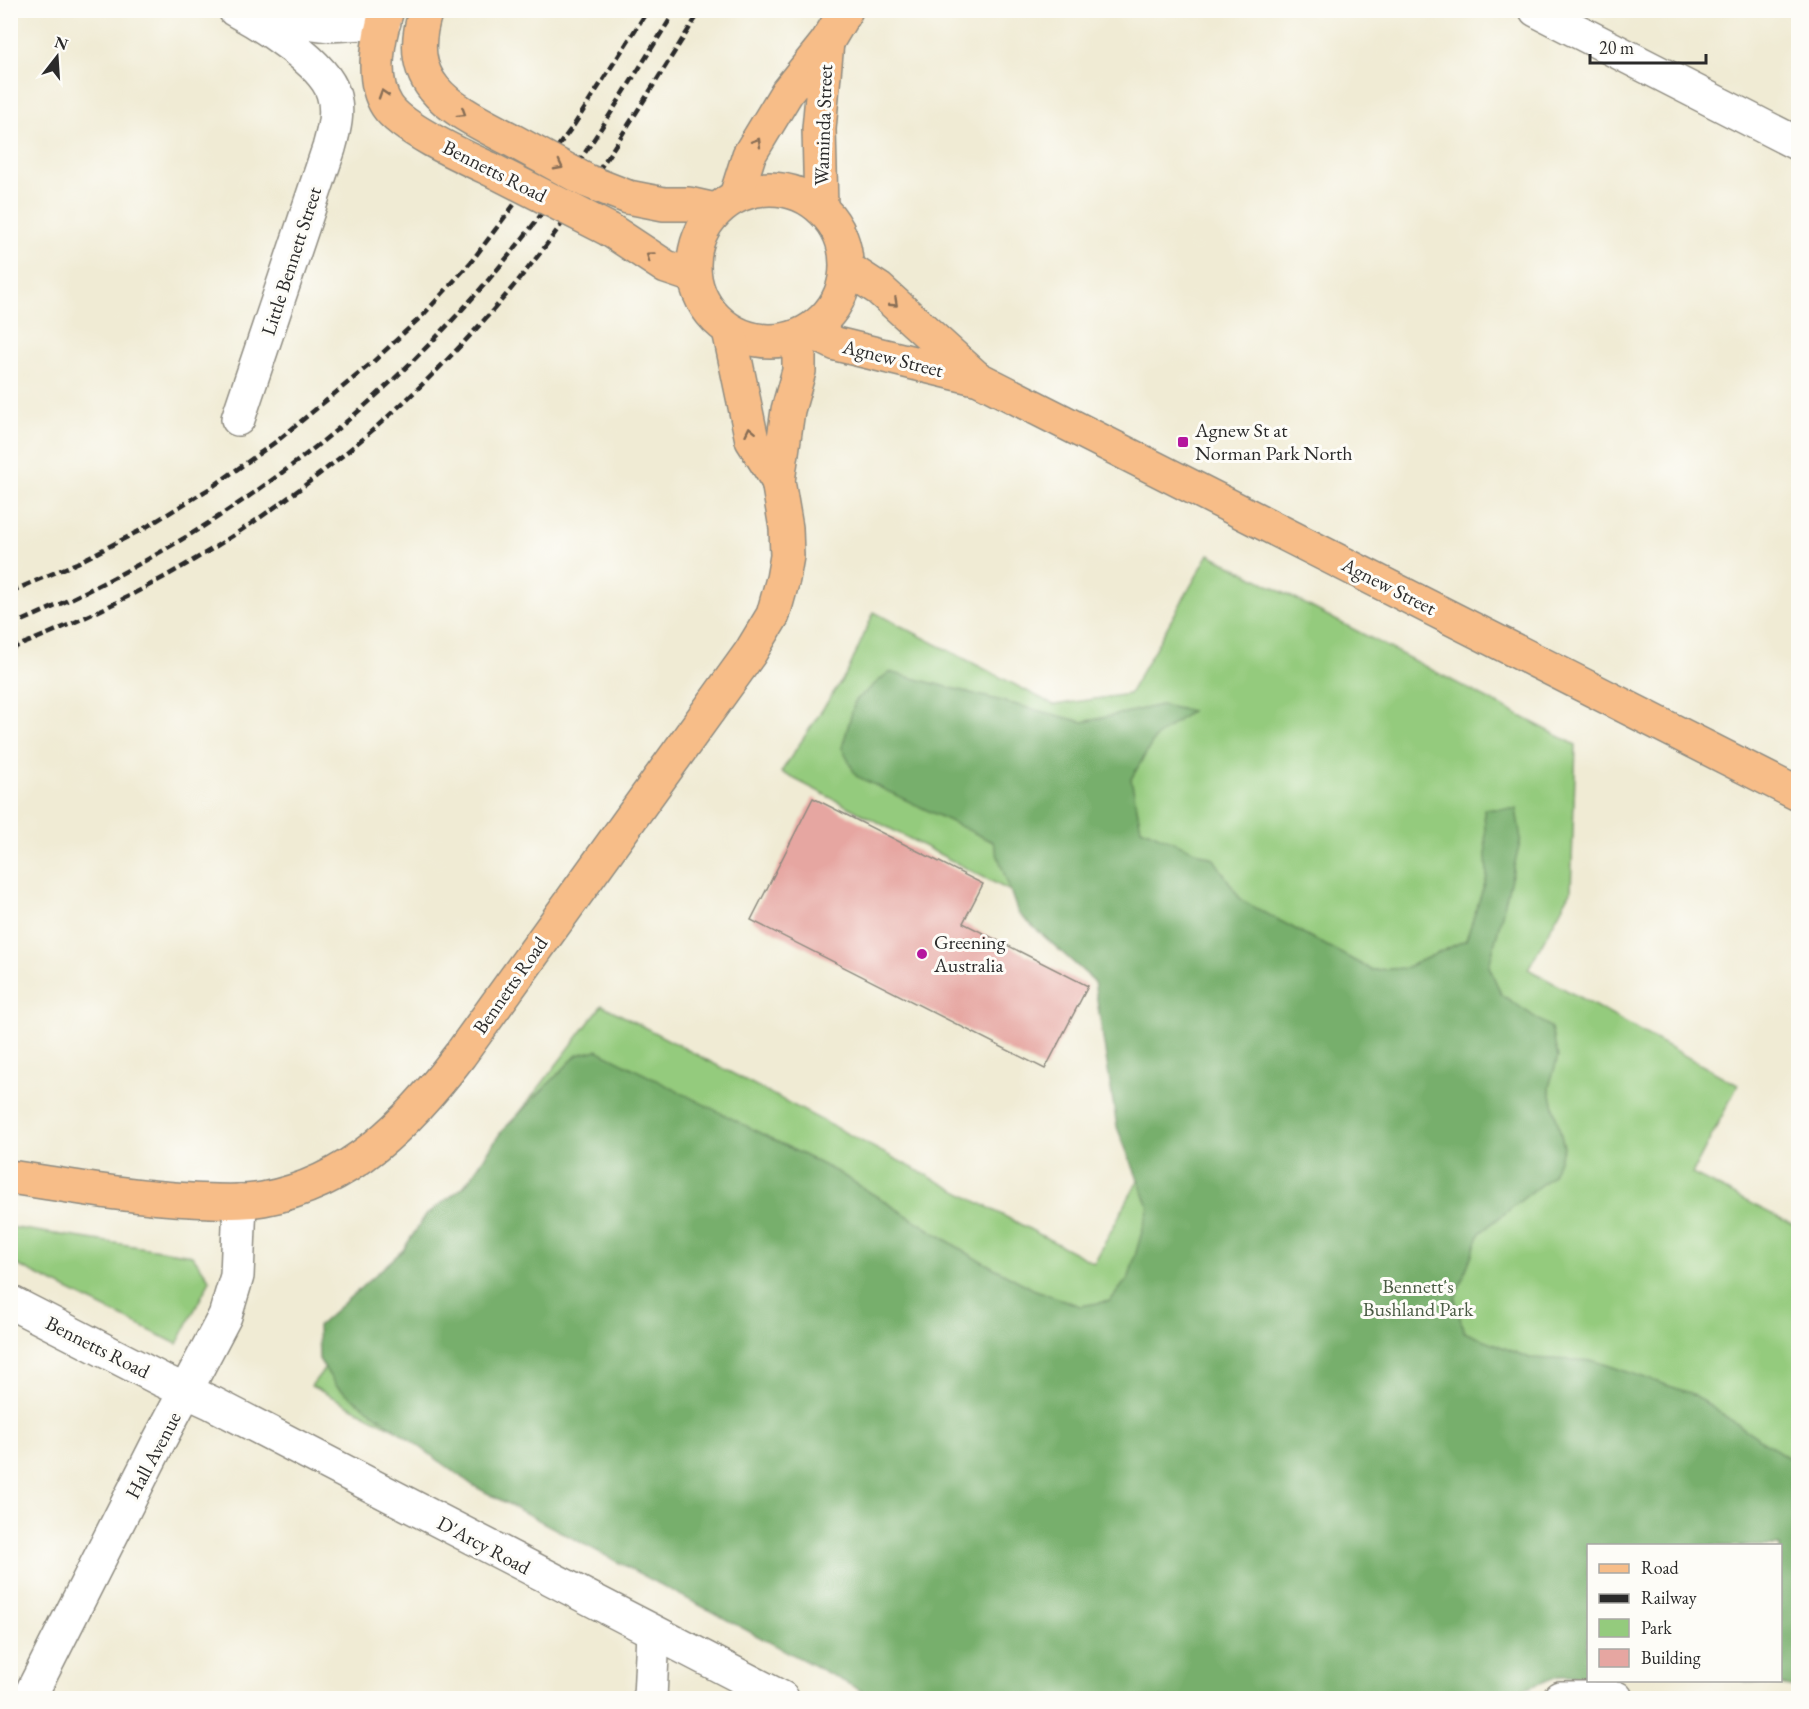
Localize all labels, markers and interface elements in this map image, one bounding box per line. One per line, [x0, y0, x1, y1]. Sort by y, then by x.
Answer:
north arrow [27, 27, 87, 87]
scale bar [1590, 27, 1706, 65]
text: N [52, 31, 71, 55]
text: 20 m [1599, 36, 1634, 59]
street label: Waminda Street [808, 63, 838, 186]
one-way arrow [377, 89, 390, 100]
one-way arrow [456, 105, 467, 116]
street label: Bennetts Road [439, 134, 552, 209]
one-way arrow [749, 138, 761, 148]
one-way arrow [553, 159, 564, 170]
street label: Little Bennett Street [255, 183, 327, 339]
one-way arrow [646, 252, 657, 263]
one-way arrow [886, 295, 897, 306]
street label: Agnew Street [839, 333, 947, 383]
place label: Agnew St at Norman Park North [1194, 417, 1353, 466]
one-way arrow [744, 426, 757, 436]
marker: Agnew St at Norman Park North [1176, 435, 1190, 449]
street label: Agnew Street [1337, 551, 1441, 621]
place label: Greening Australia [933, 929, 1006, 978]
street label: Bennetts Road [467, 930, 554, 1039]
marker: Greening Australia [915, 947, 929, 961]
park label: Bennett's Bushland Park [1363, 1273, 1474, 1322]
street label: Bennetts Road [42, 1310, 155, 1385]
street label: Hall Avenue [119, 1407, 187, 1503]
street label: D'Arcy Road [433, 1510, 536, 1581]
legend [1587, 1544, 1782, 1682]
text: Road [1641, 1556, 1680, 1579]
text: Railway [1641, 1586, 1697, 1609]
text: Park [1641, 1616, 1672, 1639]
text: Building [1641, 1646, 1701, 1669]

